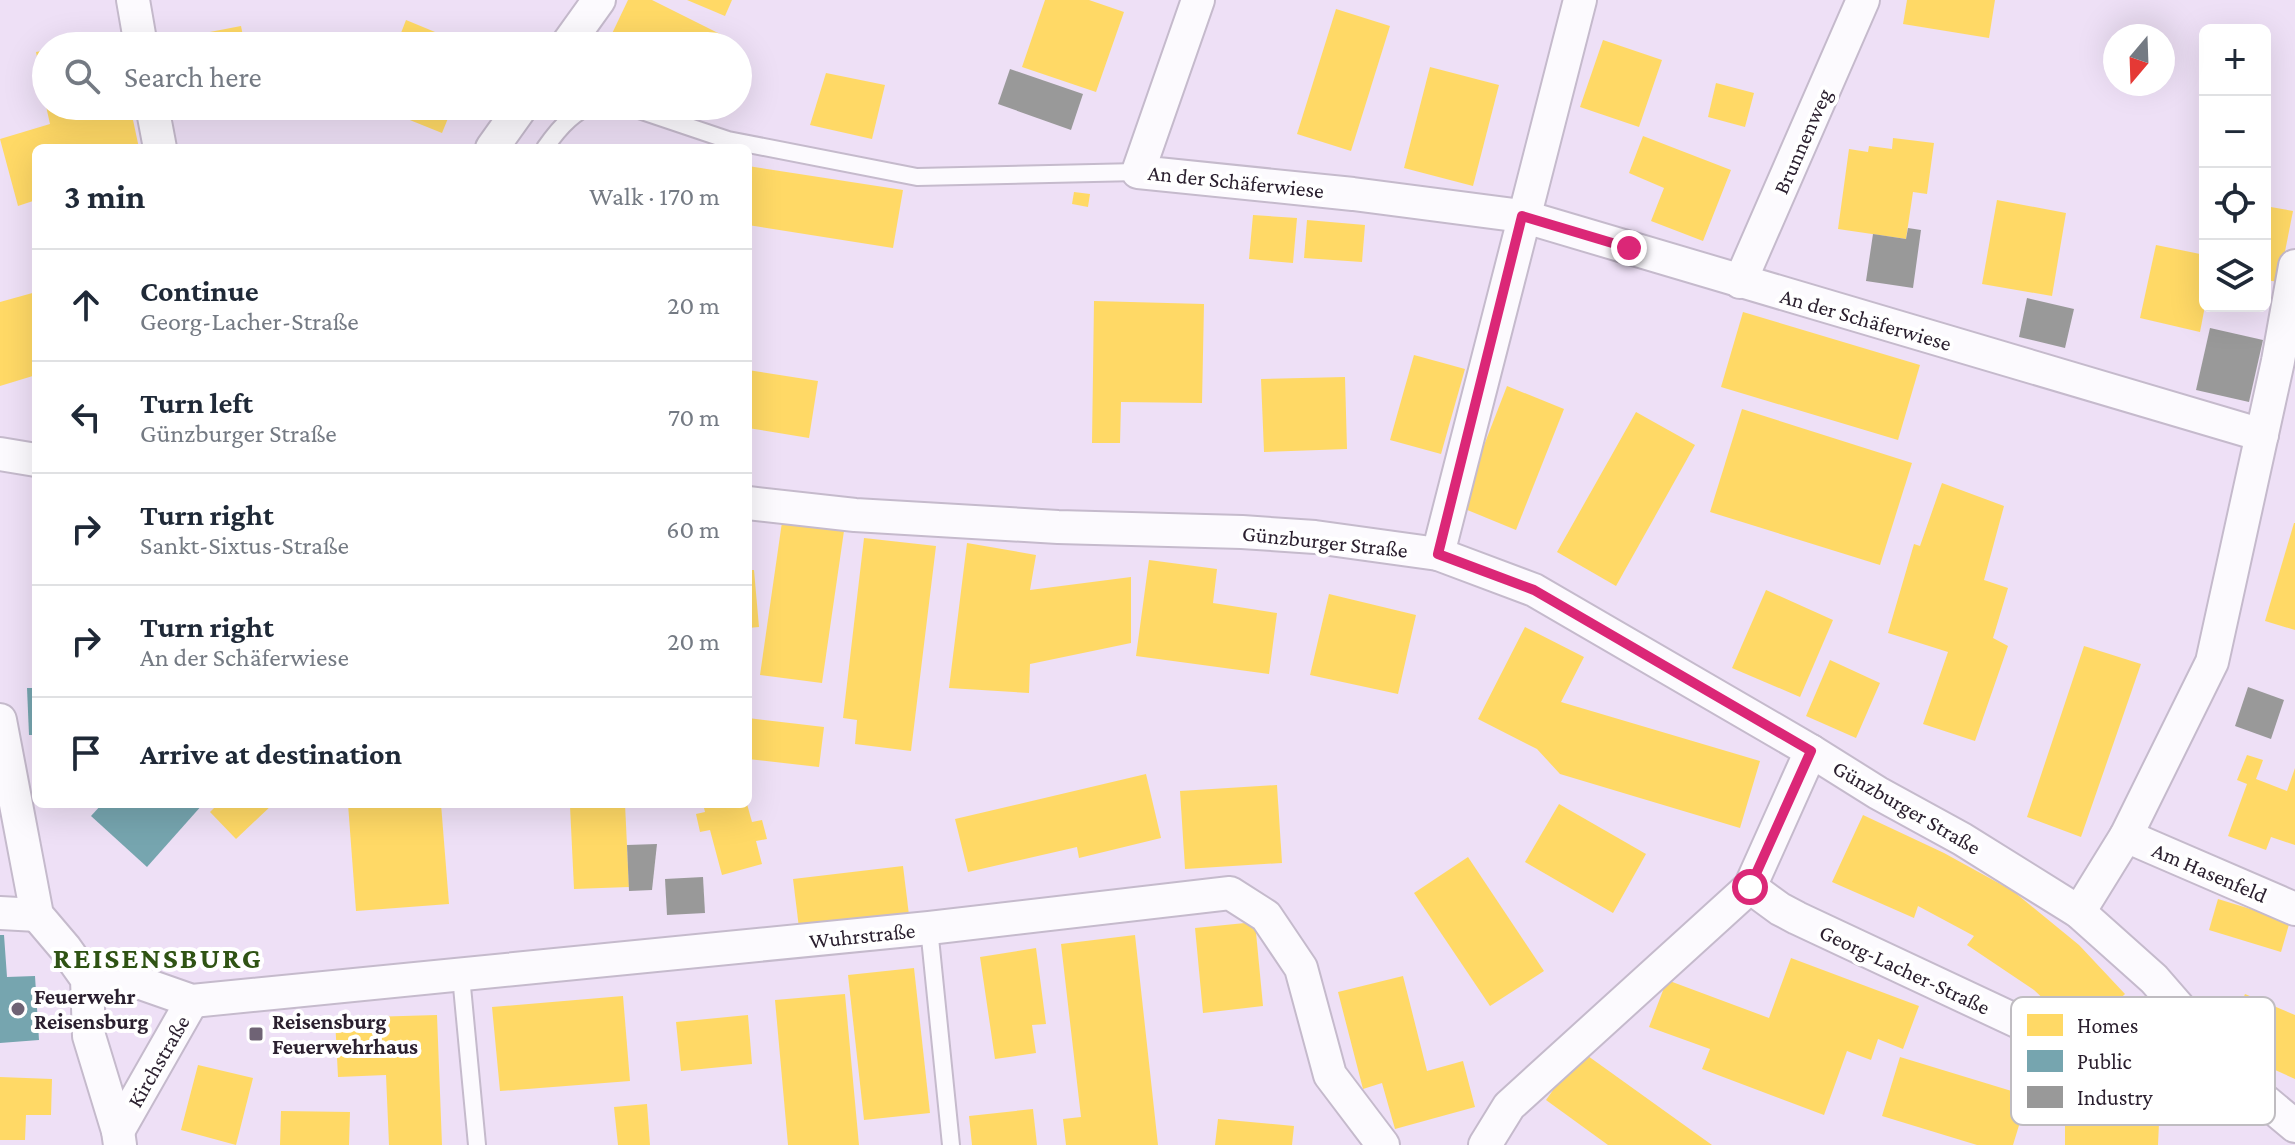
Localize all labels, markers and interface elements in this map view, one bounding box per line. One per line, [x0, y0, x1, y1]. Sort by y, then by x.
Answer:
north arrow [2103, 24, 2175, 96]
map controls [2199, 24, 2271, 312]
button: + [2199, 24, 2271, 96]
search box [32, 32, 752, 120]
icon: search [60, 54, 104, 98]
text: Search here [124, 60, 262, 93]
street label: Brunnenweg [1768, 84, 1837, 198]
button: − [2199, 96, 2271, 168]
street label: An der Schäferwiese [1147, 160, 1325, 203]
button: locate [2199, 168, 2271, 240]
text: 3 min [64, 178, 145, 215]
text: Walk · 170 m [589, 182, 720, 211]
route end [1611, 230, 1647, 266]
button: layers [2199, 240, 2271, 312]
text: Continue [140, 274, 259, 307]
icon: ahead [64, 283, 108, 327]
street label: An der Schäferwiese [1777, 283, 1954, 356]
text: 20 m [667, 291, 720, 320]
text: Georg-Lacher-Straße [140, 307, 359, 336]
text: Turn left [140, 386, 253, 419]
icon: left [64, 395, 108, 439]
text: 70 m [668, 403, 720, 432]
text: Günzburger Straße [140, 419, 337, 448]
text: Turn right [140, 498, 274, 531]
icon: right [64, 507, 108, 551]
text: 60 m [666, 515, 720, 544]
street label: Günzburger Straße [1241, 520, 1409, 563]
text: Sankt-Sixtus-Straße [140, 531, 349, 560]
text: Turn right [140, 610, 274, 643]
icon: right [64, 619, 108, 663]
text: 20 m [667, 627, 720, 656]
text: An der Schäferwiese [140, 643, 349, 672]
icon: arrive [64, 731, 108, 775]
text: Arrive at destination [140, 737, 402, 770]
street label: Günzburger Straße [1828, 755, 1985, 860]
street label: Am Hasenfeld [2149, 837, 2271, 908]
route start [1732, 869, 1768, 905]
street label: Wuhrstraße [808, 918, 916, 953]
street label: Georg-Lacher-Straße [1816, 919, 1994, 1020]
district label: REISENSBURG [53, 941, 263, 974]
place label: Feuerwehr Reisensburg [34, 984, 148, 1034]
legend [2011, 997, 2275, 1125]
marker: Feuerwehr Reisensburg [9, 1000, 27, 1018]
place label: Reisensburg Feuerwehrhaus [272, 1009, 418, 1059]
street label: Kirchstraße [122, 1011, 195, 1112]
text: Homes [2077, 1013, 2138, 1038]
marker: Reisensburg Feuerwehrhaus [247, 1025, 265, 1043]
text: Public [2077, 1049, 2132, 1074]
text: Industry [2077, 1085, 2154, 1110]

